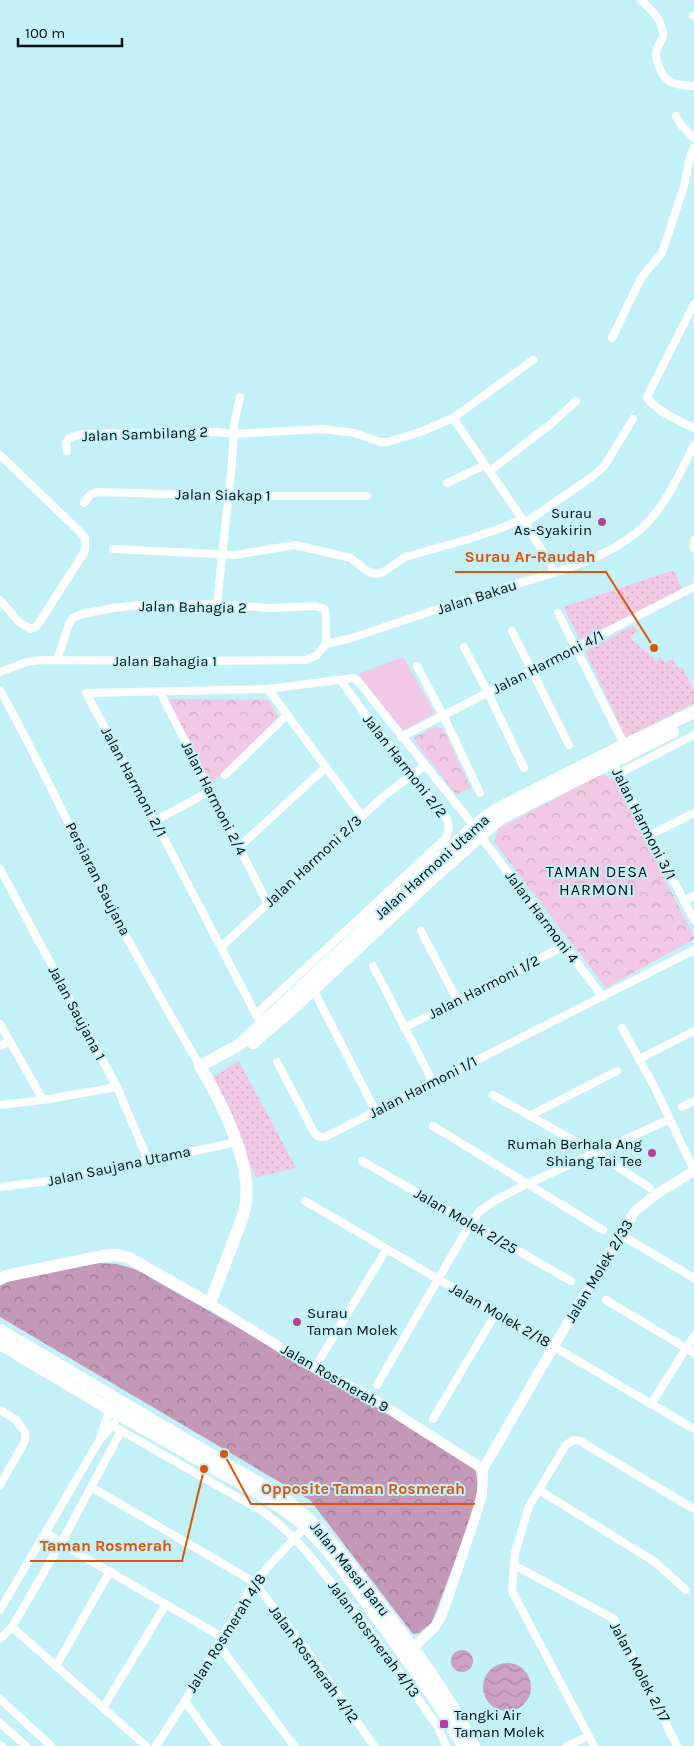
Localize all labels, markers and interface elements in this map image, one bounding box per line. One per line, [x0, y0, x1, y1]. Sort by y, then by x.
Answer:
scale bar [18, 15, 121, 47]
text: 100 m [25, 24, 65, 42]
street label: Jalan Sambilang 2 [82, 423, 208, 445]
street label: Jalan Siakap 1 [175, 485, 271, 505]
place label: Surau As-Syakirin [514, 504, 592, 539]
marker: Surau As-Syakirin [596, 516, 608, 528]
callout: Surau Ar-Raudah [455, 541, 606, 572]
text: Surau Ar-Raudah [464, 547, 596, 566]
street label: Jalan Bakau [435, 576, 519, 618]
street label: Jalan Bahagia 2 [139, 597, 247, 617]
street label: Jalan Harmoni 4/1 [489, 626, 607, 698]
street label: Jalan Bahagia 1 [113, 652, 217, 670]
street label: Jalan Harmoni 2/2 [359, 711, 451, 821]
street label: Jalan Harmoni 2/1 [97, 724, 171, 840]
street label: Jalan Harmoni 2/4 [177, 738, 251, 859]
street label: Jalan Harmoni 3/1 [608, 765, 680, 883]
street label: Jalan Harmoni 2/3 [261, 811, 365, 911]
street label: Jalan Harmoni Utama [371, 811, 493, 923]
street label: Persiaran Saujana [62, 819, 134, 939]
district label: TAMAN DESA HARMONI [546, 862, 648, 899]
street label: Jalan Harmoni 4 [501, 867, 583, 967]
street label: Jalan Harmoni 1/2 [425, 951, 543, 1023]
street label: Jalan Saujana 1 [45, 963, 109, 1063]
street label: Jalan Harmoni 1/1 [366, 1052, 480, 1122]
place label: Rumah Berhala Ang Shiang Tai Tee [507, 1135, 643, 1170]
street label: Jalan Saujana Utama [46, 1142, 192, 1190]
marker: Rumah Berhala Ang Shiang Tai Tee [646, 1147, 658, 1159]
street label: Jalan Molek 2/25 [411, 1184, 521, 1258]
street label: Jalan Molek 2/33 [561, 1216, 637, 1326]
street label: Jalan Molek 2/18 [446, 1279, 554, 1351]
place label: Surau Taman Molek [307, 1304, 398, 1339]
marker: Surau Taman Molek [291, 1316, 303, 1328]
street label: Jalan Rosmerah 9 [278, 1340, 392, 1416]
callout: Opposite Taman Rosmerah [251, 1473, 475, 1504]
text: Opposite Taman Rosmerah [261, 1479, 465, 1498]
street label: Jalan Masai Baru [306, 1518, 394, 1620]
callout: Taman Rosmerah [30, 1530, 182, 1561]
text: Taman Rosmerah [40, 1536, 172, 1555]
street label: Jalan Rosmerah 4/8 [182, 1570, 270, 1696]
street label: Jalan Rosmerah 4/13 [324, 1577, 424, 1701]
street label: Jalan Rosmerah 4/12 [265, 1602, 363, 1726]
street label: Jalan Molek 2/17 [606, 1619, 674, 1725]
place label: Tangki Air Taman Molek [454, 1706, 545, 1741]
marker: Tangki Air Taman Molek [438, 1718, 450, 1730]

